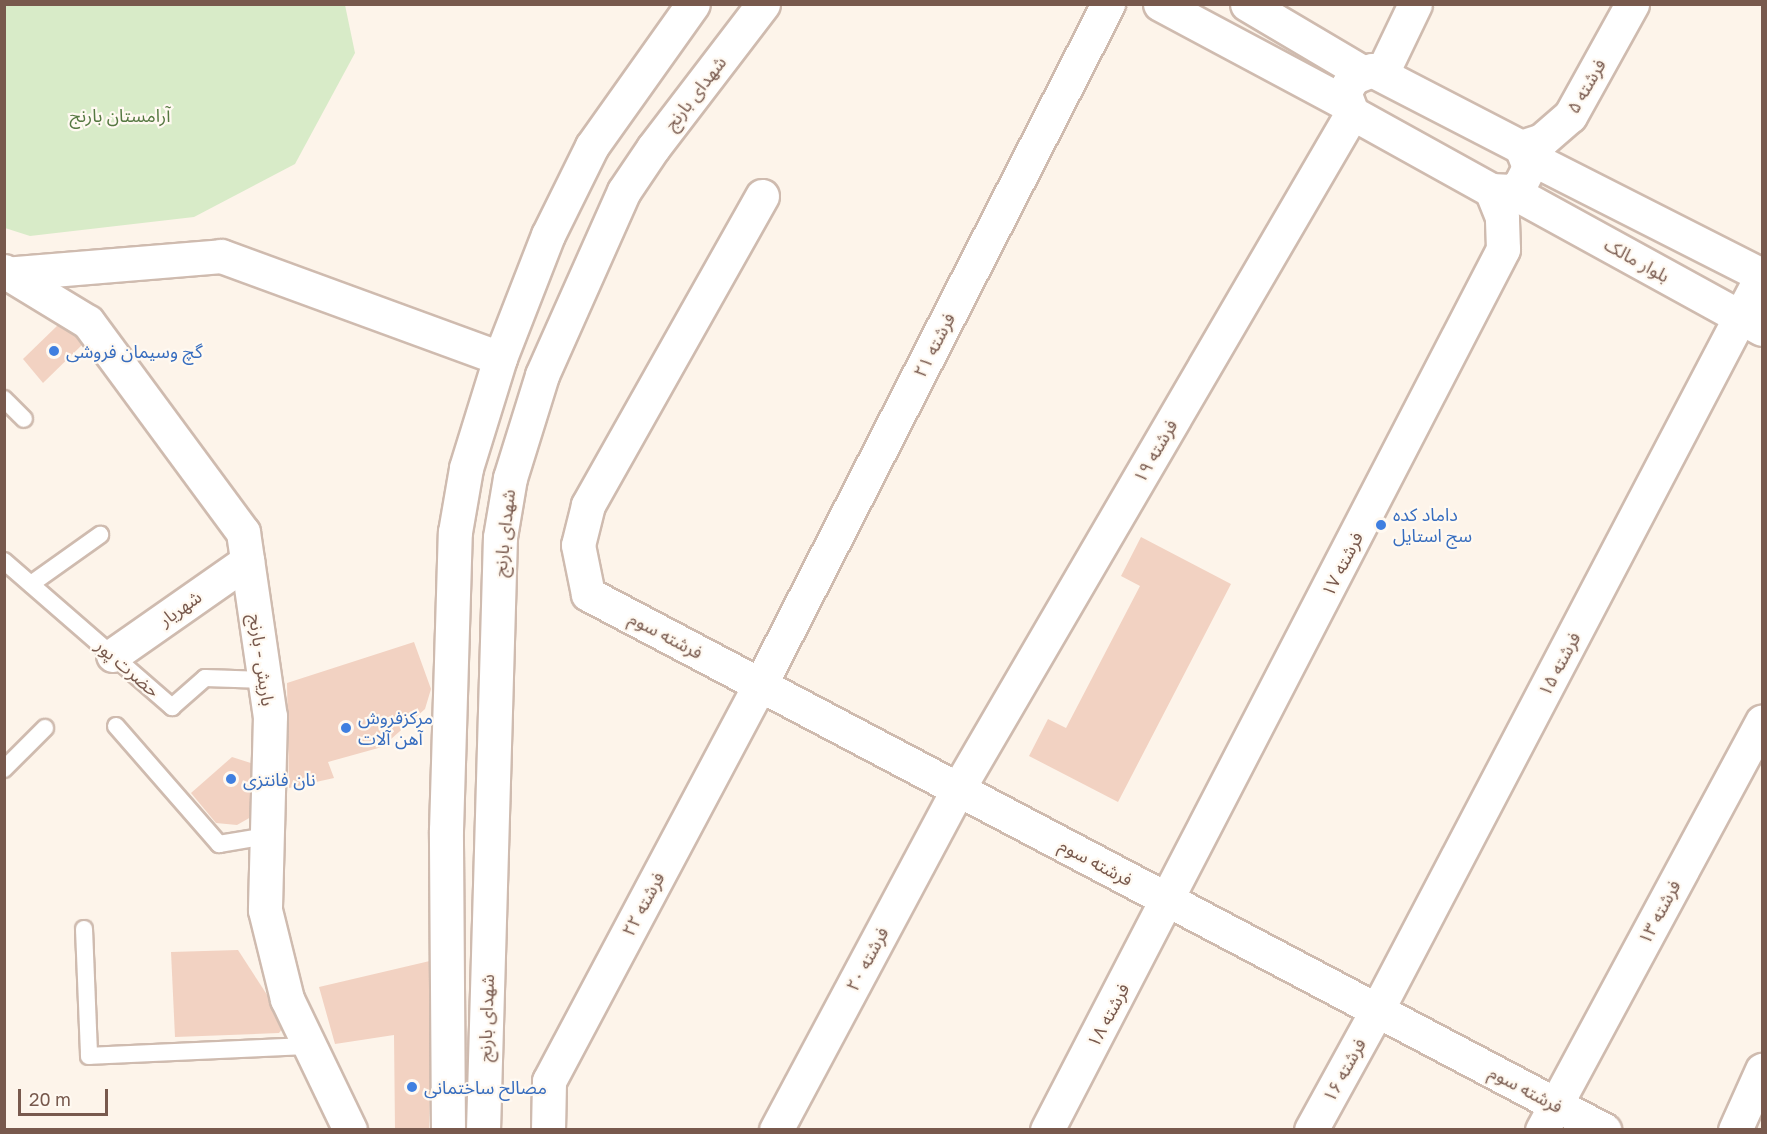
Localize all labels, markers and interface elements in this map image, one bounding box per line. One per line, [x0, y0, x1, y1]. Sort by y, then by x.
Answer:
street label: شهدای بارنج [659, 52, 731, 134]
street label: فرشته ۵ [1562, 55, 1610, 117]
park label: آرامستان بارنج [70, 104, 170, 126]
street label: بلوار مالک [1601, 233, 1673, 287]
street label: ۲۱ فرشته [909, 309, 959, 381]
place label: گچ وسیمان فروشی [66, 340, 203, 362]
marker: گچ وسیمان فروشی [47, 344, 61, 358]
street label: ۱۹ فرشته [1128, 416, 1182, 486]
street label: شهدای بارنج [489, 488, 519, 578]
place label: داماد کده سج استایل [1393, 504, 1472, 546]
marker: داماد کده سج استایل [1374, 518, 1388, 532]
street label: ۱۷ فرشته [1317, 528, 1367, 600]
street label: شهریار [155, 586, 205, 630]
street label: فرشته سوم [626, 607, 706, 663]
street label: باریش - بارنج [245, 613, 279, 707]
street label: ۱۵ فرشته [1533, 628, 1585, 700]
street label: حضرت پور [92, 634, 164, 702]
place label: مرکزفروش آهن آلات [358, 707, 433, 750]
marker: مرکزفروش آهن آلات [339, 721, 353, 735]
place label: نان فانتزی [243, 768, 316, 790]
marker: نان فانتزی [224, 772, 238, 786]
street label: فرشته سوم [1056, 834, 1136, 890]
street label: ۲۲ فرشته [617, 868, 669, 940]
street label: ۱۳ فرشته [1633, 876, 1685, 948]
street label: ۲۰ فرشته [841, 923, 893, 995]
street label: شهدای بارنج [474, 974, 498, 1062]
street label: ۱۸ فرشته [1082, 979, 1134, 1051]
street label: ۱۶ فرشته [1318, 1034, 1370, 1106]
street label: فرشته سوم [1486, 1061, 1566, 1117]
place label: مصالح ساختمانی [424, 1076, 547, 1098]
scale bar [21, 1077, 111, 1115]
marker: مصالح ساختمانی [405, 1080, 419, 1094]
text: 20 m [29, 1088, 71, 1110]

